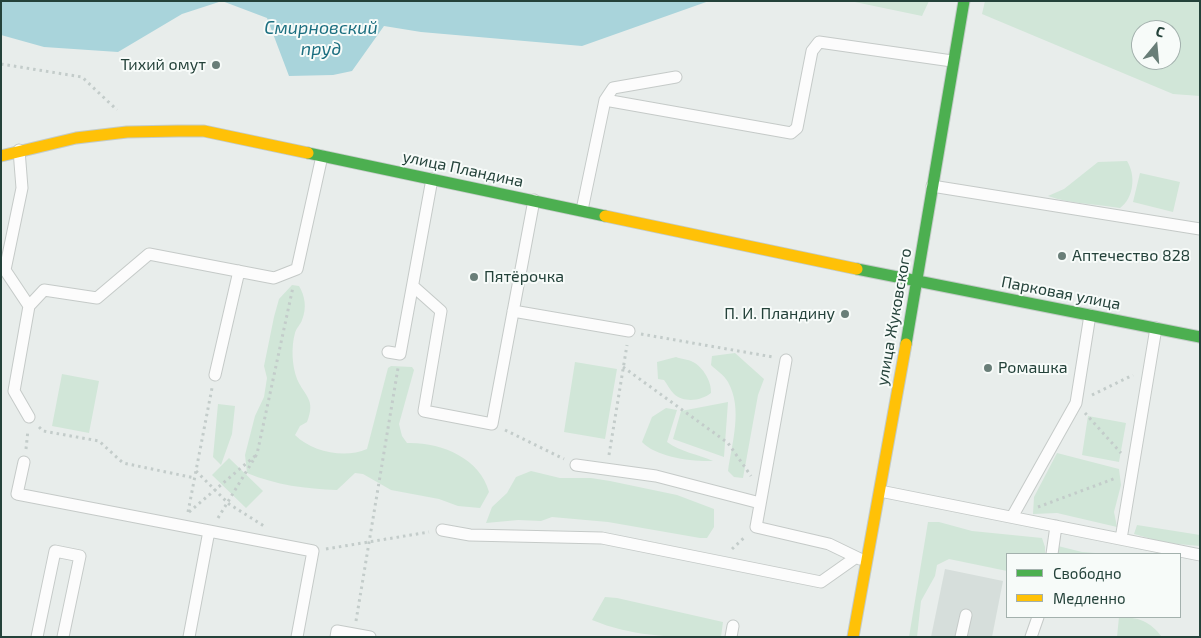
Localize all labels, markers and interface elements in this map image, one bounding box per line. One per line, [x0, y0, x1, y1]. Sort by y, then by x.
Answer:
water label: Смирновский пруд [264, 17, 378, 59]
north arrow [1131, 20, 1181, 70]
text: С [1154, 22, 1167, 40]
place label: Тихий омут [120, 55, 206, 75]
marker: Тихий омут [210, 59, 222, 71]
street label: улица Пландина [401, 147, 525, 191]
place label: Аптечество 828 [1072, 246, 1190, 266]
street label: улица Жуковского [872, 247, 916, 387]
marker: Аптечество 828 [1056, 250, 1068, 262]
place label: Пятёрочка [484, 267, 564, 287]
marker: Пятёрочка [468, 271, 480, 283]
street label: Парковая улица [1000, 272, 1122, 314]
place label: П. И. Пландину [724, 304, 835, 324]
marker: П. И. Пландину [839, 308, 851, 320]
place label: Ромашка [998, 358, 1068, 378]
marker: Ромашка [982, 362, 994, 374]
legend [1006, 553, 1181, 618]
text: Свободно [1053, 564, 1122, 582]
text: Медленно [1053, 589, 1126, 607]

